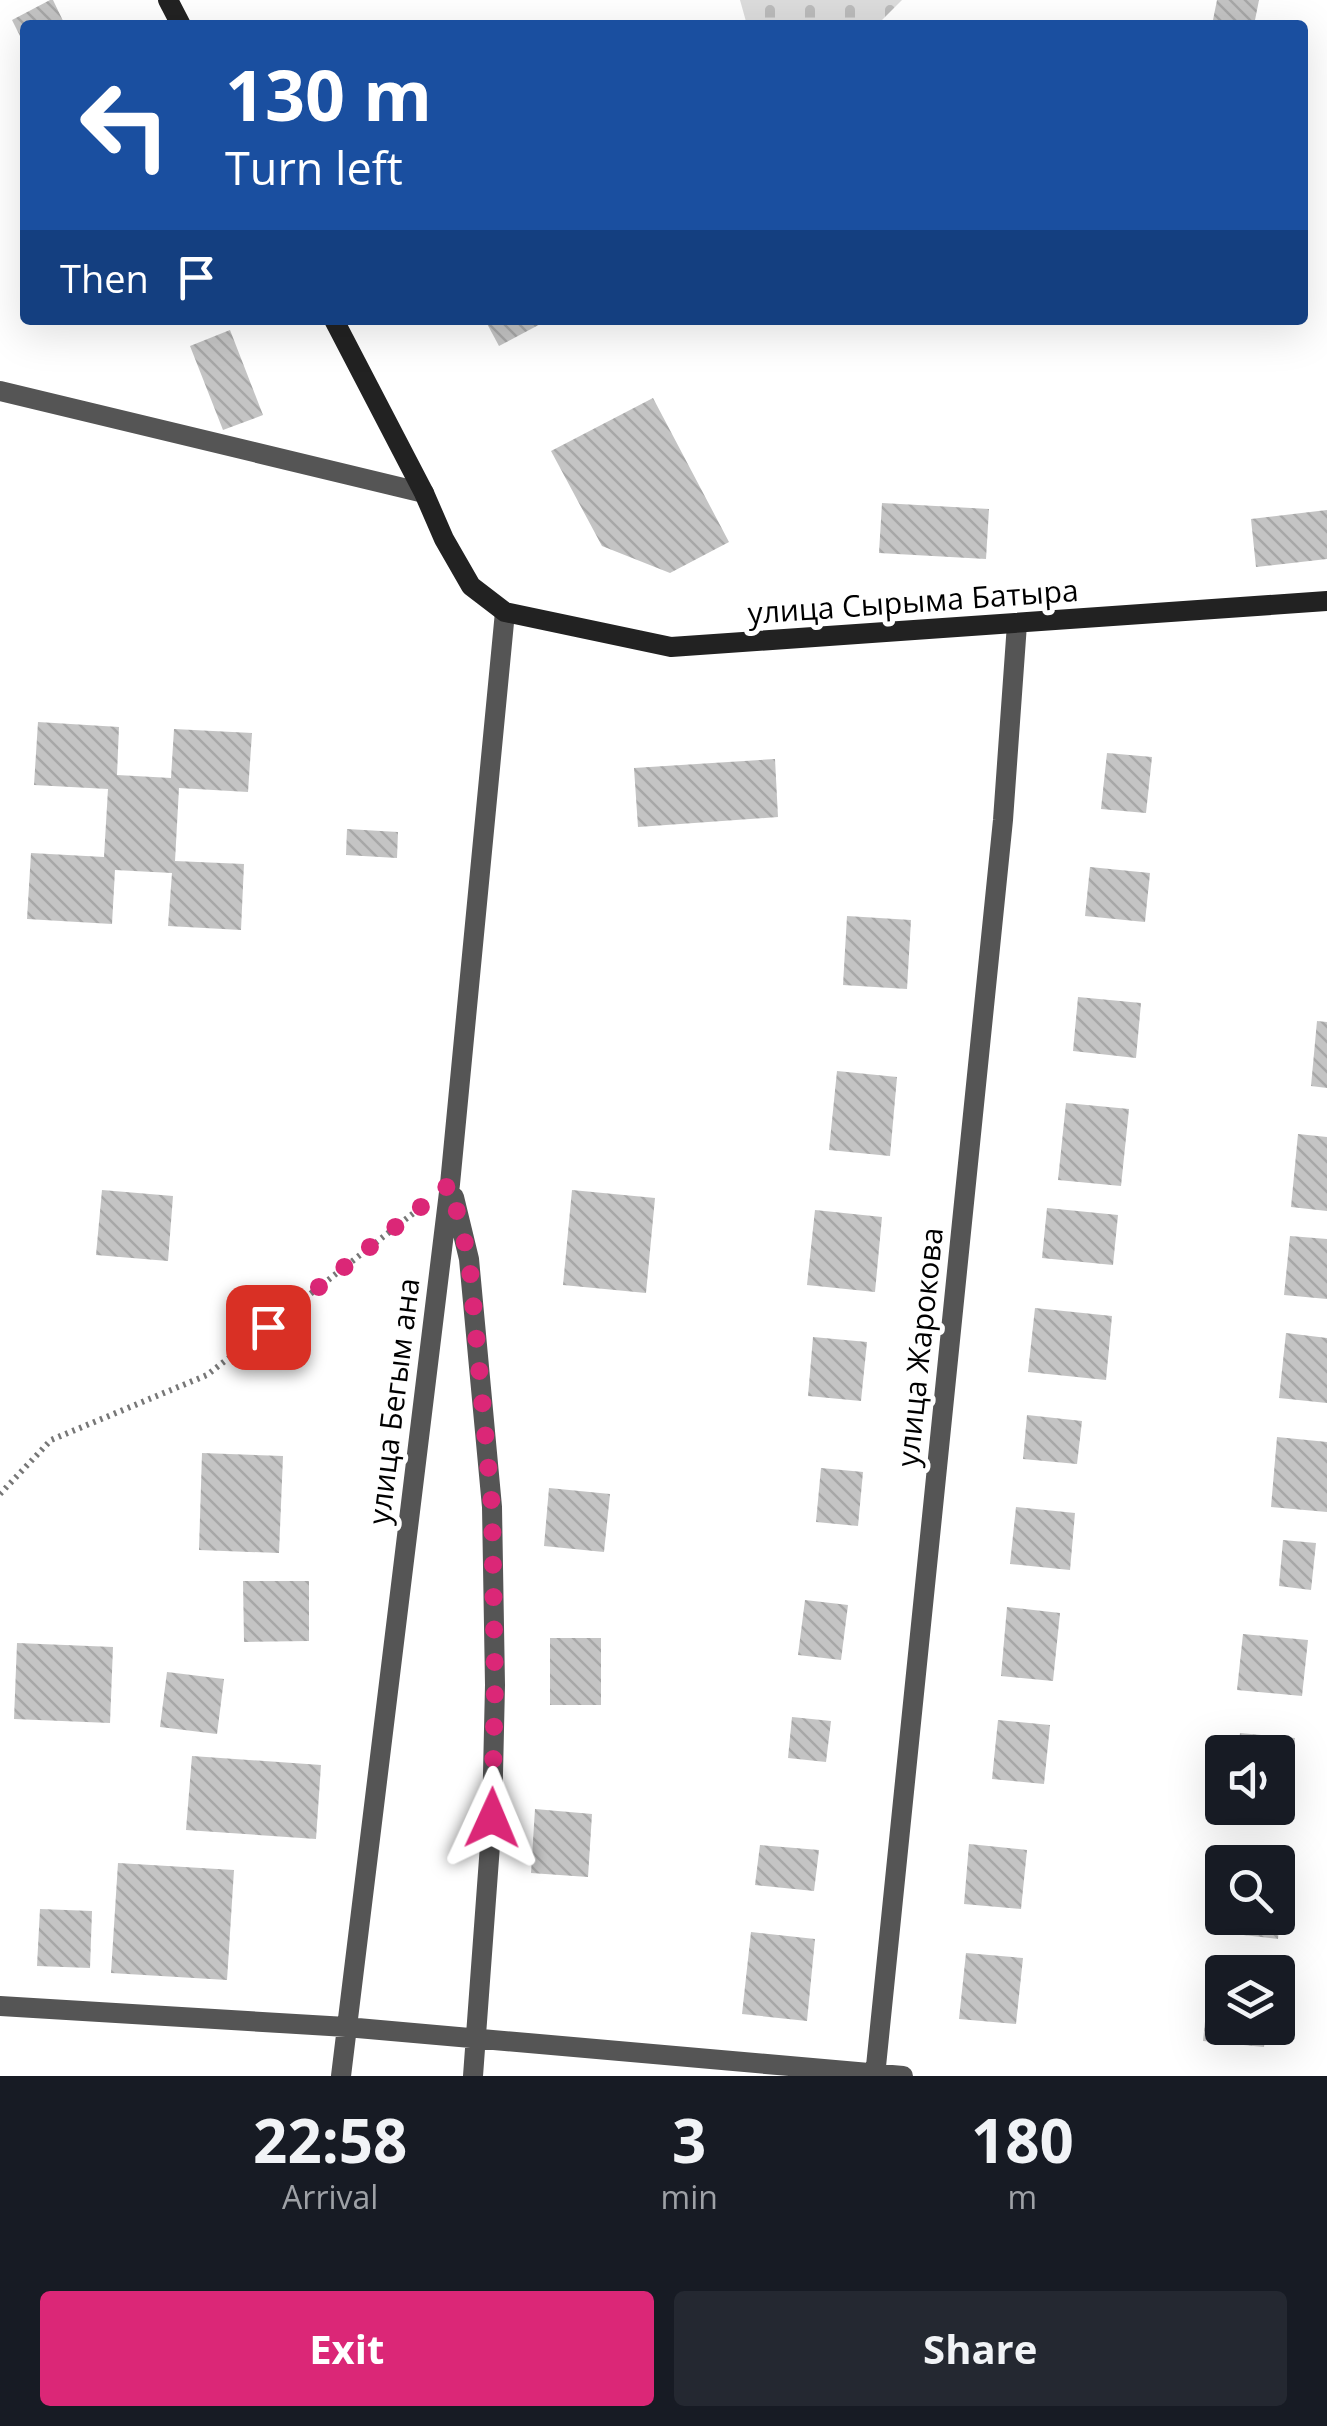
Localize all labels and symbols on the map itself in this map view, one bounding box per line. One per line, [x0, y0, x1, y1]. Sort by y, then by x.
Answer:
street label: улица Сырыма Батыра [746, 569, 1080, 633]
street label: улица Жарокова [886, 1225, 952, 1469]
street label: улица Бегым ана [358, 1276, 428, 1526]
pin [226, 1285, 311, 1370]
position arrow [440, 1766, 544, 1870]

